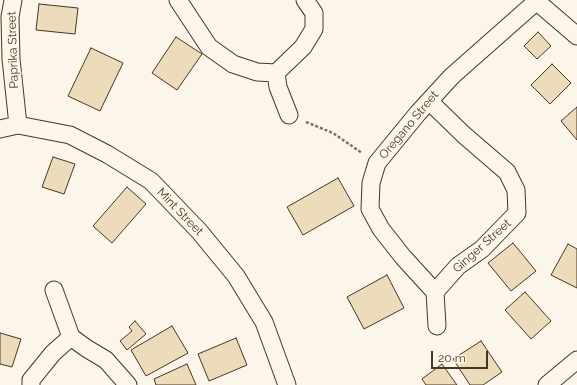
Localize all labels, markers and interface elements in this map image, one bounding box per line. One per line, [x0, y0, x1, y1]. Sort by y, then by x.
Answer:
street label: Paprika Street [4, 11, 22, 89]
street label: Oregano Street [376, 88, 442, 162]
street label: Mint Street [154, 185, 206, 239]
street label: Ginger Street [450, 216, 514, 276]
scale bar [433, 343, 490, 369]
text: 20 m [438, 351, 466, 365]

